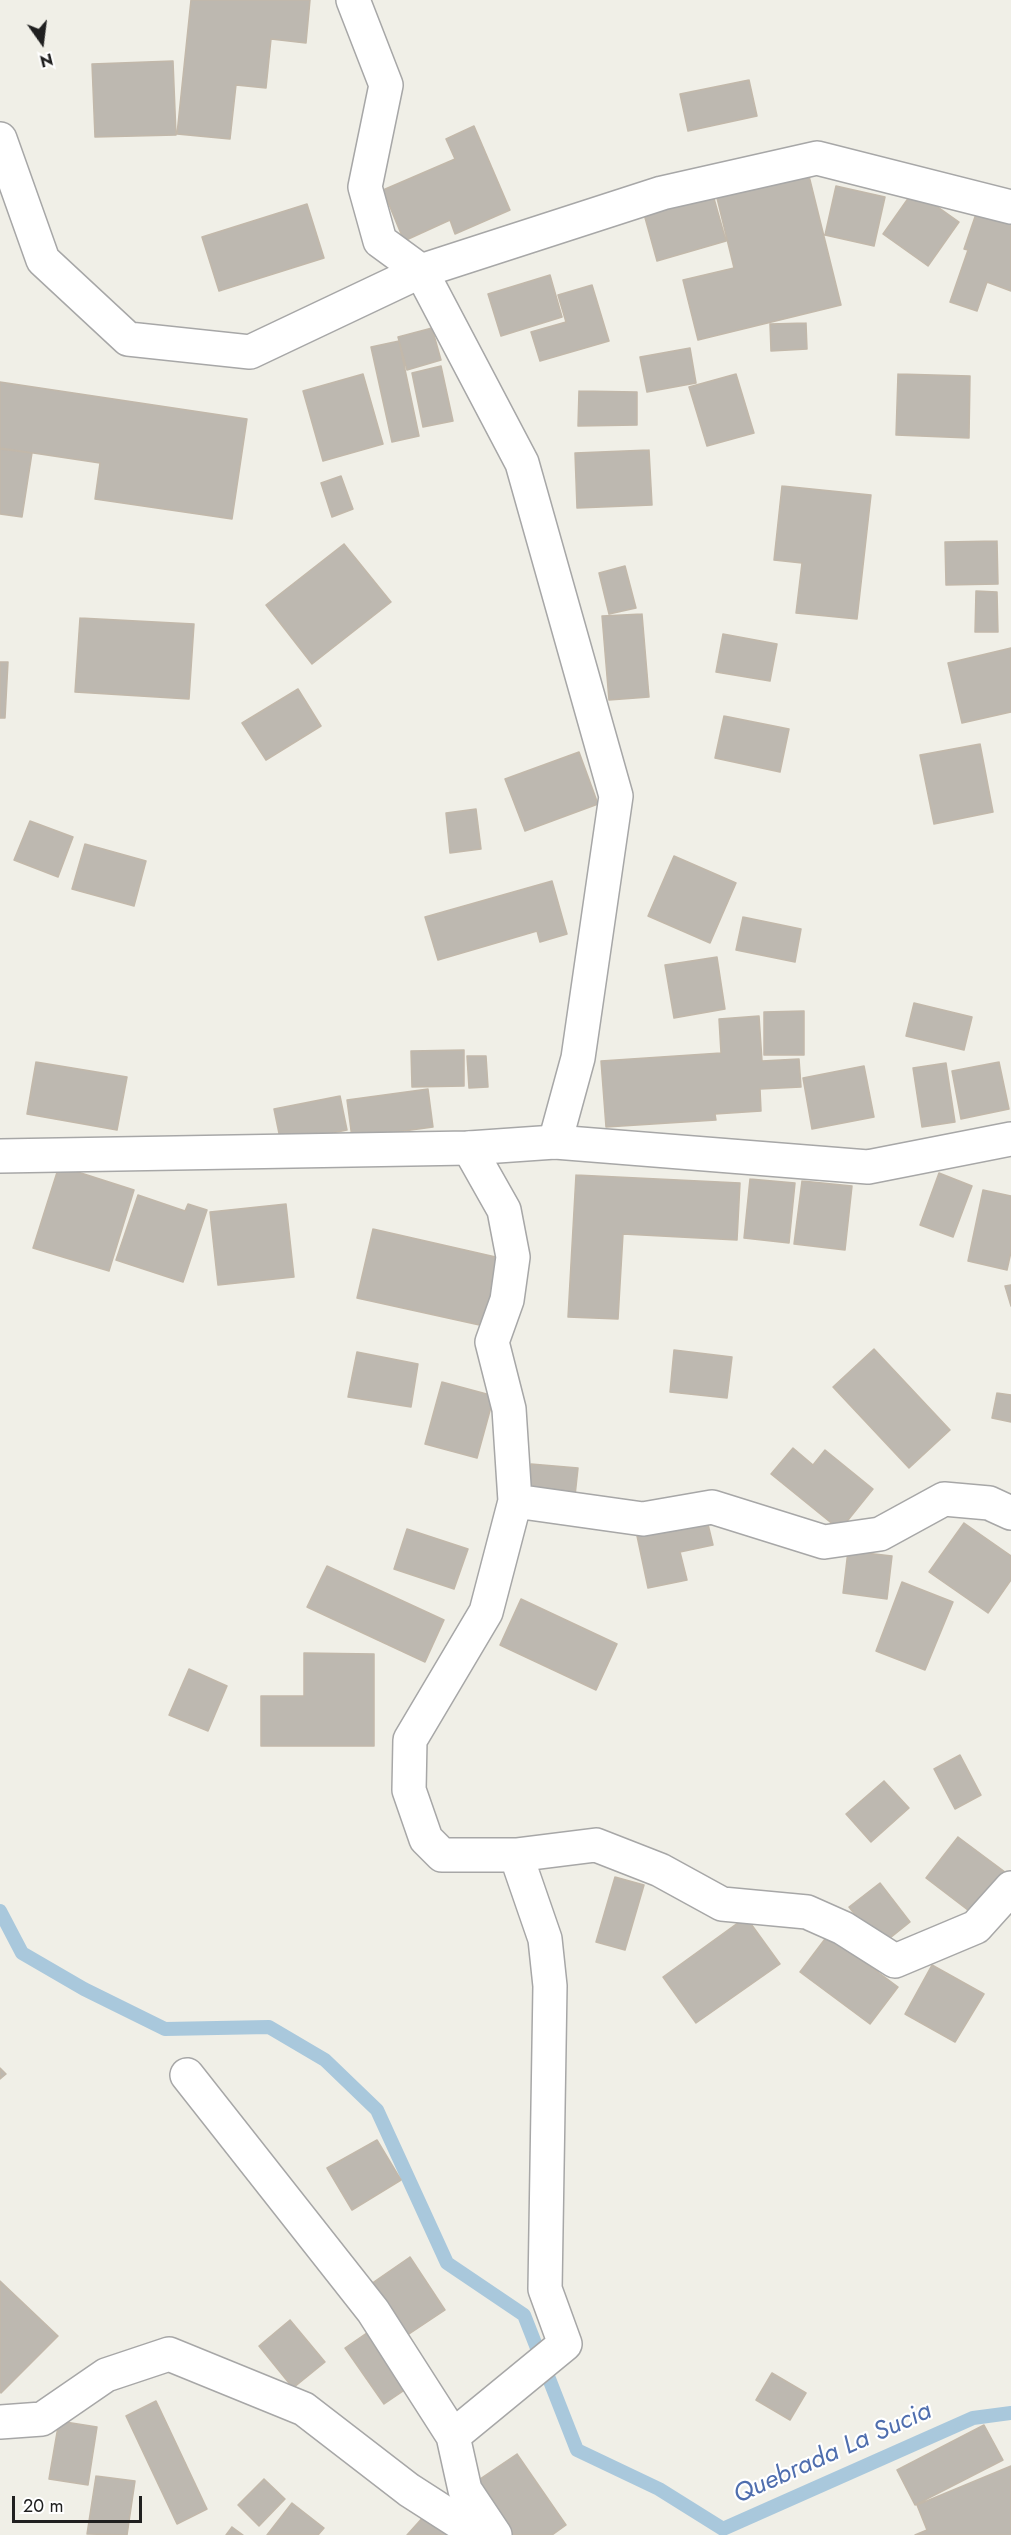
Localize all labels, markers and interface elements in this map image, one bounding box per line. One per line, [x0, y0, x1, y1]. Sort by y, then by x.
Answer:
north arrow [12, 12, 72, 72]
text: N [38, 47, 55, 73]
water label: Quebrada La Sucia [729, 2396, 937, 2512]
scale bar [15, 2484, 146, 2522]
text: 20 m [23, 2493, 63, 2519]

